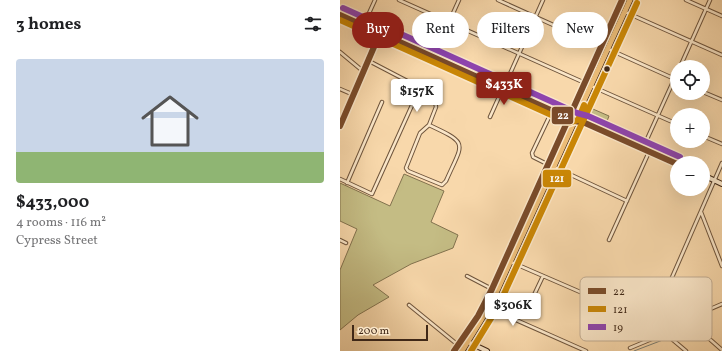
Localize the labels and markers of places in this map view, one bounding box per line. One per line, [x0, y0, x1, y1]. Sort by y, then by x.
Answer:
unlabelled marker [602, 64, 612, 74]
pin: $433K [476, 72, 532, 106]
pin: $157K [389, 79, 445, 113]
pin: $306K [485, 293, 541, 327]

